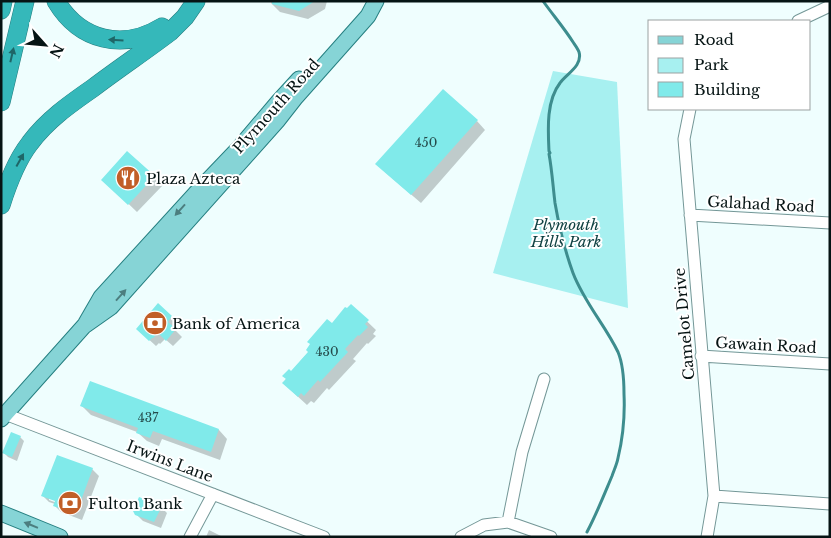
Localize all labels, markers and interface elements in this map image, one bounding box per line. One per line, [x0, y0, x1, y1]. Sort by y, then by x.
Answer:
north arrow [20, 20, 70, 70]
legend [648, 20, 811, 110]
text: Road [694, 30, 734, 49]
one-way arrow [108, 35, 124, 43]
text: N [46, 41, 68, 61]
one-way arrow [8, 47, 16, 62]
street label: Plymouth Road [229, 55, 323, 157]
text: Park [694, 55, 730, 74]
text: Building [694, 80, 761, 99]
house number: 450 [415, 135, 437, 150]
one-way arrow [16, 153, 24, 167]
restaurant icon: Plaza Azteca [115, 165, 141, 191]
place label: Plaza Azteca [146, 169, 241, 188]
street label: Galahad Road [707, 192, 815, 216]
one-way arrow [174, 204, 186, 216]
park label: Plymouth Hills Park [530, 215, 601, 251]
street label: Camelot Drive [670, 267, 698, 381]
one-way arrow [116, 289, 127, 302]
bank icon: Bank of America [142, 310, 168, 336]
place label: Bank of America [172, 314, 301, 333]
street label: Gawain Road [715, 333, 817, 357]
house number: 430 [316, 344, 338, 359]
house number: 437 [138, 410, 159, 425]
street label: Irwins Lane [124, 436, 216, 486]
bank icon: Fulton Bank [57, 490, 83, 516]
place label: Fulton Bank [88, 494, 183, 513]
one-way arrow [23, 521, 38, 528]

